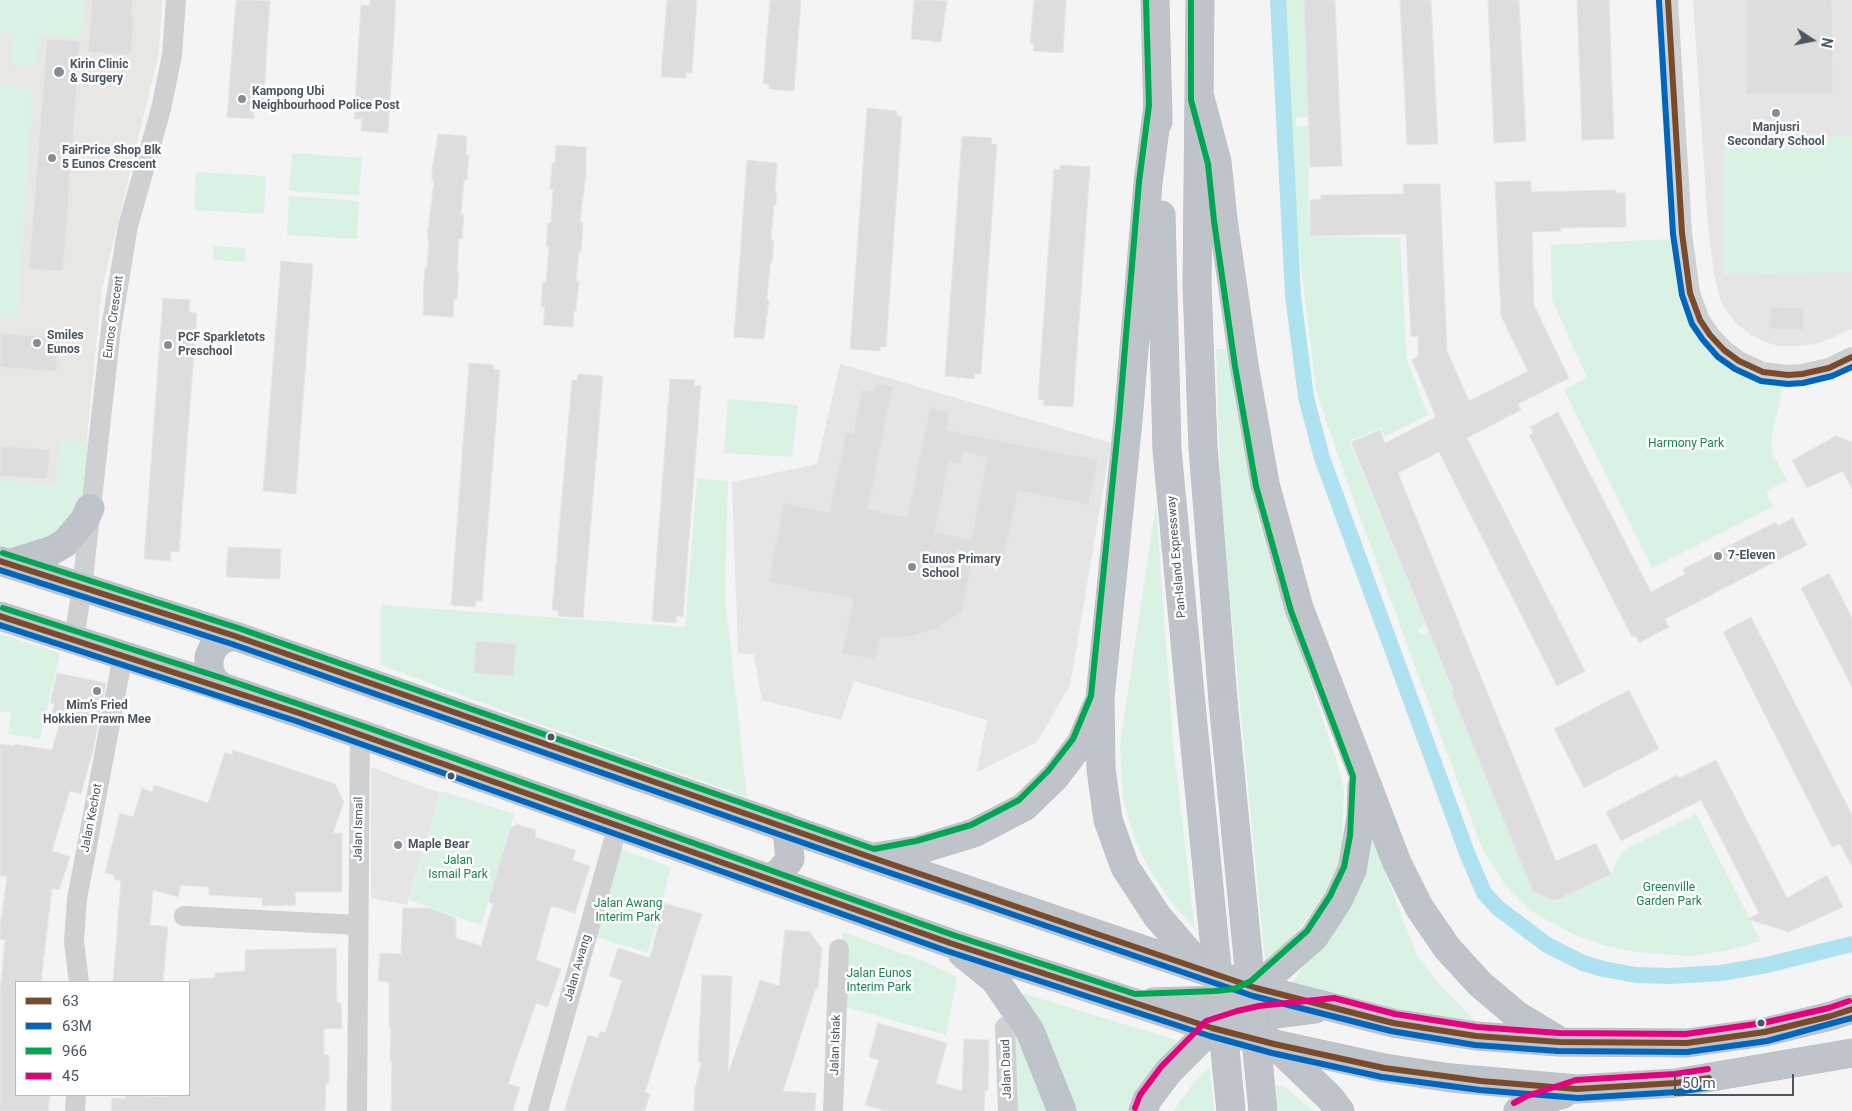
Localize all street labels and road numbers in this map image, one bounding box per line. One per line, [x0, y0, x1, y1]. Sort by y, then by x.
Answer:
street label: Eunos Crescent [101, 275, 127, 359]
street label: Pan-Island Expressway [1164, 495, 1190, 619]
street label: Jalan Kechot [78, 782, 106, 854]
street label: Jalan Ismail [351, 797, 367, 861]
street label: Jalan Awang [562, 933, 594, 1003]
street label: Jalan Ishak [828, 1014, 844, 1076]
street label: Jalan Daud [999, 1039, 1015, 1099]

